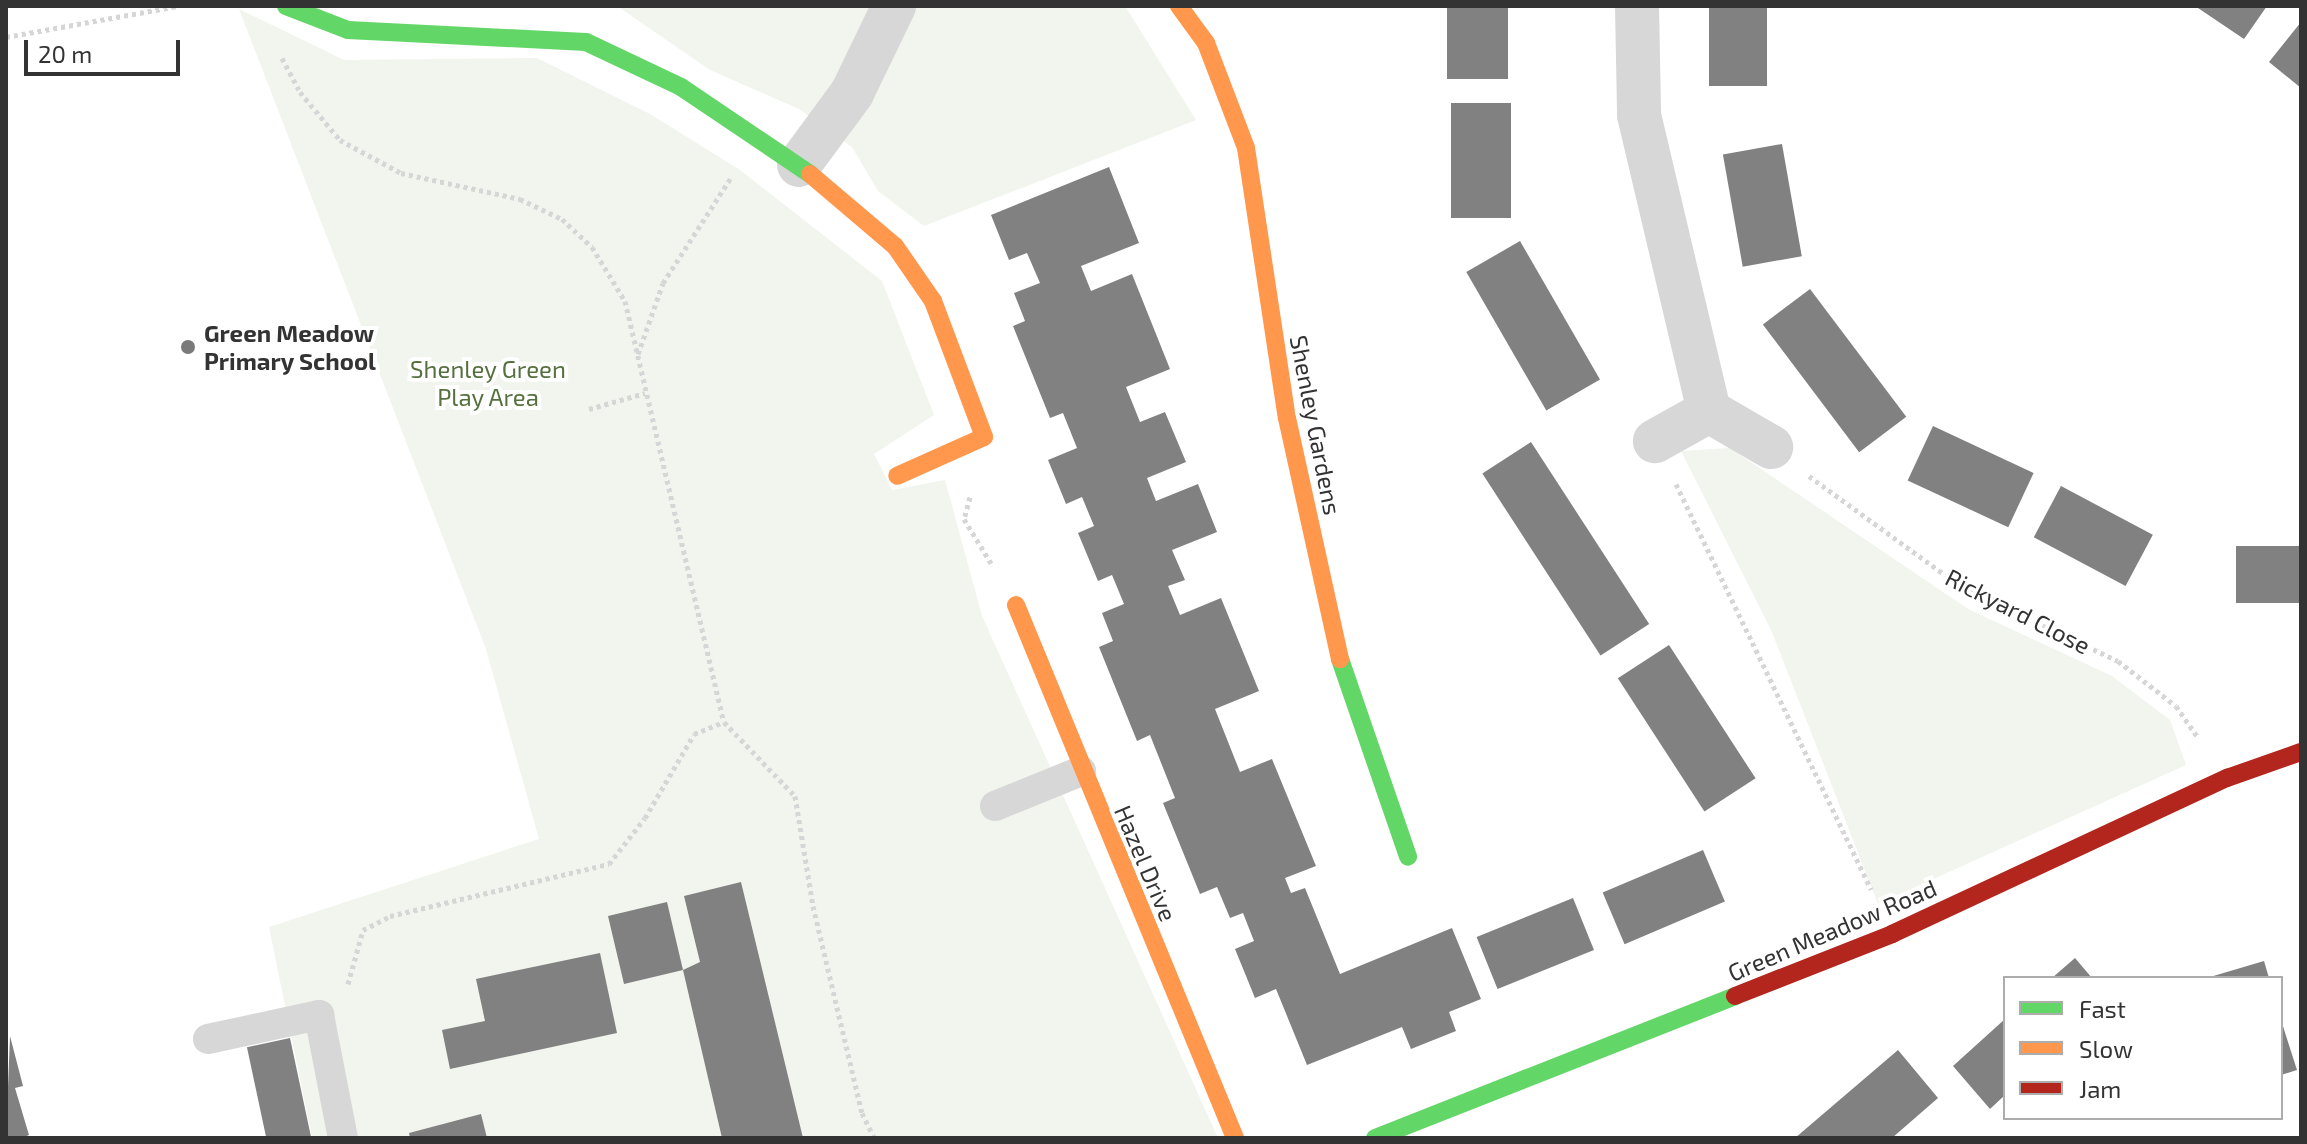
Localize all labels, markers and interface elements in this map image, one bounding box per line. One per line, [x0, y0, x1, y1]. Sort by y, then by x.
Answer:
scale bar [28, 24, 184, 74]
text: 20 m [38, 39, 92, 68]
place label: Green Meadow Primary School [204, 319, 376, 375]
street label: Shenley Gardens [1284, 333, 1348, 517]
marker: Green Meadow Primary School [179, 338, 197, 356]
park label: Shenley Green Play Area [410, 355, 566, 411]
street label: Rickyard Close [1941, 562, 2095, 660]
street label: Hazel Drive [1109, 800, 1183, 926]
street label: Green Meadow Road [1723, 873, 1941, 987]
legend [2003, 976, 2283, 1120]
text: Fast [2079, 994, 2126, 1023]
text: Slow [2079, 1034, 2133, 1063]
text: Jam [2079, 1074, 2121, 1103]

